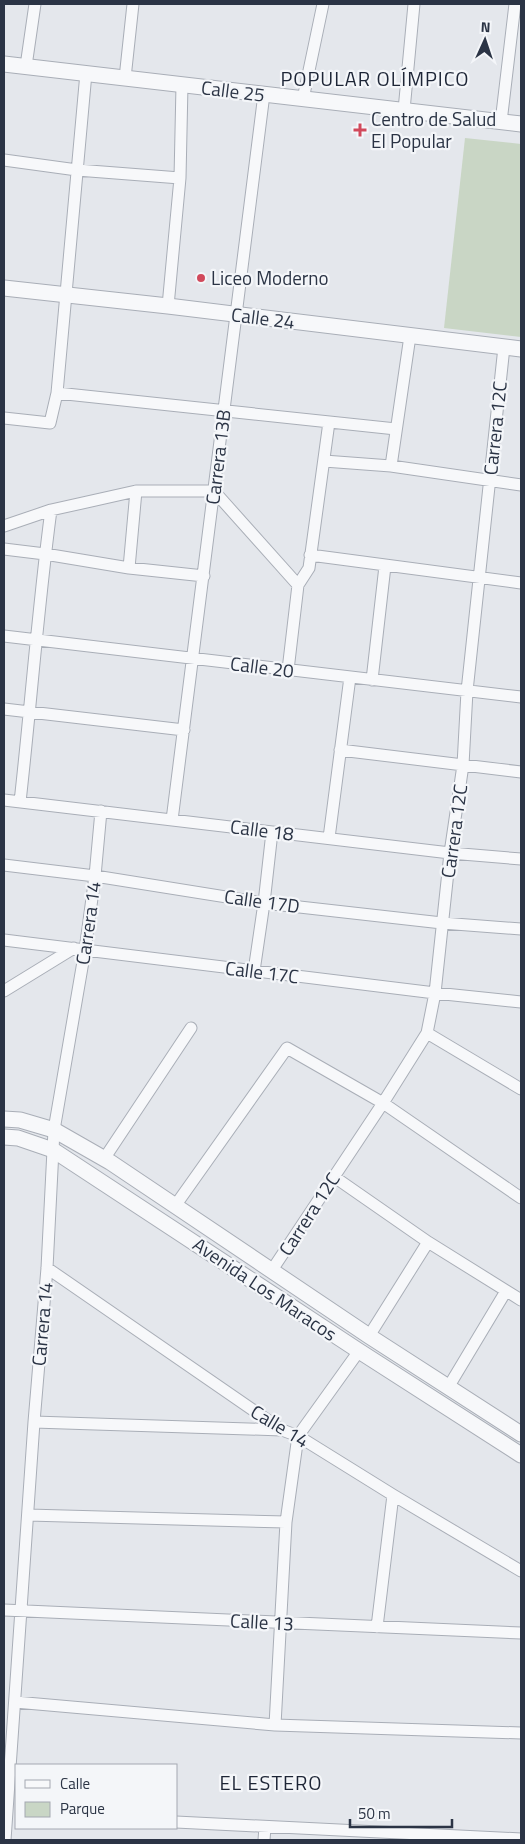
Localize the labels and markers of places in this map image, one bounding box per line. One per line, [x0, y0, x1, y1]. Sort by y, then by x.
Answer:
place label: Centro de Salud El Popular [371, 104, 496, 155]
marker: Centro de Salud El Popular [353, 123, 367, 137]
place label: Liceo Moderno [211, 263, 329, 292]
marker: Liceo Moderno [195, 272, 207, 284]

